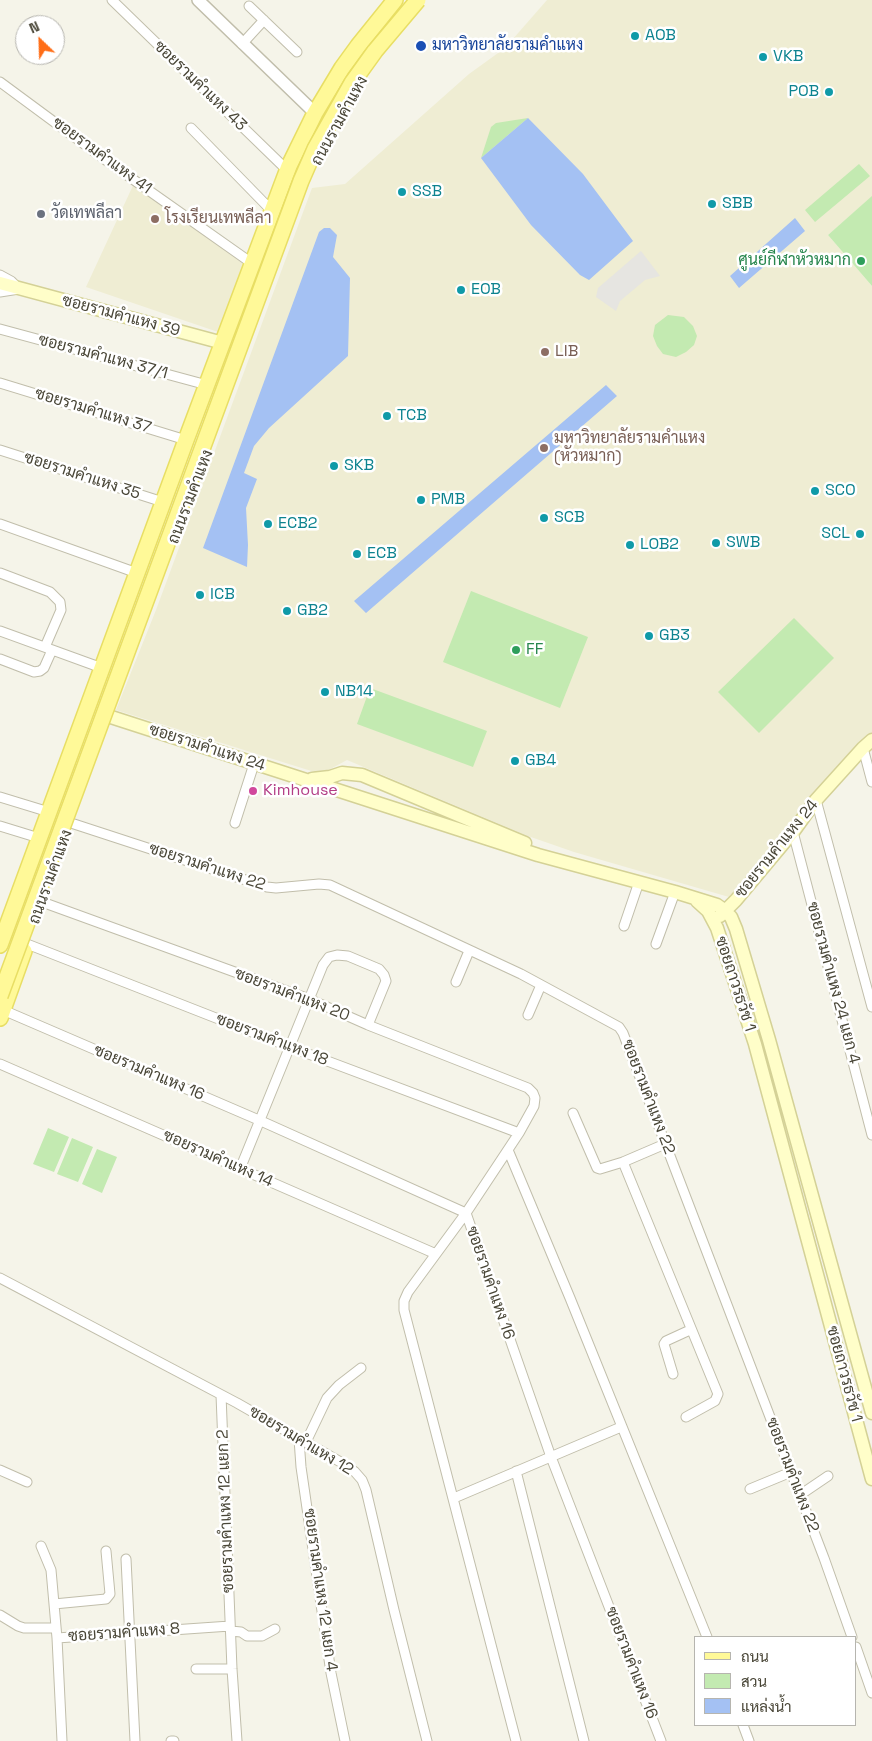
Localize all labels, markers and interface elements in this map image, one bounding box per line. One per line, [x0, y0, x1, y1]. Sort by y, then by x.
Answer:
north arrow [15, 15, 65, 65]
text: N [26, 17, 42, 37]
place label: AOB [645, 26, 676, 46]
marker: AOB [629, 30, 641, 42]
place label: มหาวิทยาลัยรามคำแหง [432, 36, 583, 56]
street label: ซอยรามคำแหง 43 [150, 37, 250, 135]
marker: มหาวิทยาลัยรามคำแหง [414, 39, 428, 53]
place label: VKB [773, 47, 803, 67]
marker: VKB [757, 51, 769, 63]
street label: ถนนรามคำแหง [308, 73, 372, 169]
place label: POB [789, 82, 819, 102]
marker: POB [823, 86, 835, 98]
street label: ซอยรามคำแหง 41 [49, 113, 155, 199]
place label: SSB [412, 182, 442, 202]
marker: SSB [396, 186, 408, 198]
place label: SBB [722, 194, 753, 214]
marker: SBB [706, 198, 718, 210]
place label: วัดเทพลีลา [51, 204, 122, 224]
marker: วัดเทพลีลา [35, 208, 47, 220]
place label: โรงเรียนเทพลีลา [165, 209, 271, 229]
marker: โรงเรียนเทพลีลา [149, 213, 161, 225]
place label: ศูนย์กีฬาหัวหมาก [738, 251, 851, 271]
marker: ศูนย์กีฬาหัวหมาก [855, 255, 867, 267]
place label: EOB [471, 280, 501, 300]
marker: EOB [455, 284, 467, 296]
street label: ซอยรามคำแหง 39 [60, 291, 182, 341]
street label: ซอยรามคำแหง 37/1 [36, 330, 170, 384]
place label: LIB [555, 342, 578, 362]
marker: LIB [539, 346, 551, 358]
street label: ซอยรามคำแหง 37 [33, 384, 153, 438]
place label: TCB [397, 406, 427, 426]
marker: TCB [381, 410, 393, 422]
place label: มหาวิทยาลัยรามคำแหง (หัวหมาก) [554, 429, 705, 467]
marker: มหาวิทยาลัยรามคำแหง (หัวหมาก) [538, 442, 550, 454]
street label: ถนนรามคำแหง [164, 447, 218, 547]
street label: ซอยรามคำแหง 35 [21, 448, 143, 504]
place label: SKB [344, 456, 374, 476]
marker: SKB [328, 460, 340, 472]
place label: SCO [825, 481, 856, 501]
marker: SCO [809, 485, 821, 497]
place label: PMB [431, 490, 465, 510]
marker: PMB [415, 494, 427, 506]
place label: SCB [554, 508, 585, 528]
marker: SCB [538, 512, 550, 524]
place label: ECB2 [278, 514, 318, 534]
marker: ECB2 [262, 518, 274, 530]
place label: SCL [821, 524, 850, 544]
marker: SCL [854, 528, 866, 540]
place label: SWB [726, 533, 760, 553]
place label: LOB2 [640, 535, 679, 555]
marker: SWB [710, 537, 722, 549]
marker: LOB2 [624, 539, 636, 551]
place label: ECB [367, 544, 397, 564]
marker: ECB [351, 548, 363, 560]
place label: ICB [210, 585, 235, 605]
marker: ICB [194, 589, 206, 601]
place label: GB2 [297, 601, 328, 621]
marker: GB2 [281, 605, 293, 617]
place label: GB3 [659, 626, 690, 646]
marker: GB3 [643, 630, 655, 642]
place label: FF [526, 640, 543, 660]
marker: FF [510, 644, 522, 656]
place label: NB14 [335, 682, 373, 702]
marker: NB14 [319, 686, 331, 698]
street label: ซอยรามคำแหง 24 [146, 720, 268, 776]
place label: GB4 [525, 751, 556, 771]
marker: GB4 [509, 755, 521, 767]
place label: Kimhouse [263, 781, 338, 801]
marker: Kimhouse [247, 785, 259, 797]
street label: ซอยรามคำแหง 24 [731, 796, 823, 902]
street label: ถนนรามคำแหง [25, 827, 77, 927]
street label: ซอยรามคำแหง 22 [146, 839, 268, 895]
street label: ซอยรามคำแหง 24 แยก 4 [802, 900, 864, 1066]
street label: ซอยถาวรธวัช 1 [711, 934, 759, 1034]
street label: ซอยรามคำแหง 20 [232, 964, 352, 1026]
street label: ซอยรามคำแหง 18 [213, 1010, 331, 1070]
street label: ซอยรามคำแหง 22 [617, 1037, 679, 1157]
street label: ซอยรามคำแหง 16 [91, 1041, 207, 1105]
street label: ซอยรามคำแหง 14 [160, 1126, 276, 1192]
street label: ซอยรามคำแหง 16 [462, 1224, 518, 1342]
street label: ซอยถาวรธวัช 1 [822, 1324, 866, 1424]
street label: ซอยรามคำแหง 12 [245, 1402, 357, 1480]
street label: ซอยรามคำแหง 22 [761, 1415, 823, 1535]
street label: ซอยรามคำแหง 12 แยก 2 [214, 1429, 238, 1593]
street label: ซอยรามคำแหง 12 แยก 4 [299, 1507, 341, 1673]
street label: ซอยรามคำแหง 16 [601, 1604, 661, 1722]
street label: ซอยรามคำแหง 8 [68, 1620, 180, 1646]
legend [694, 1636, 857, 1726]
text: ถนน [741, 1647, 769, 1666]
text: สวน [741, 1672, 767, 1691]
text: แหล่งน้ำ [741, 1697, 792, 1716]

